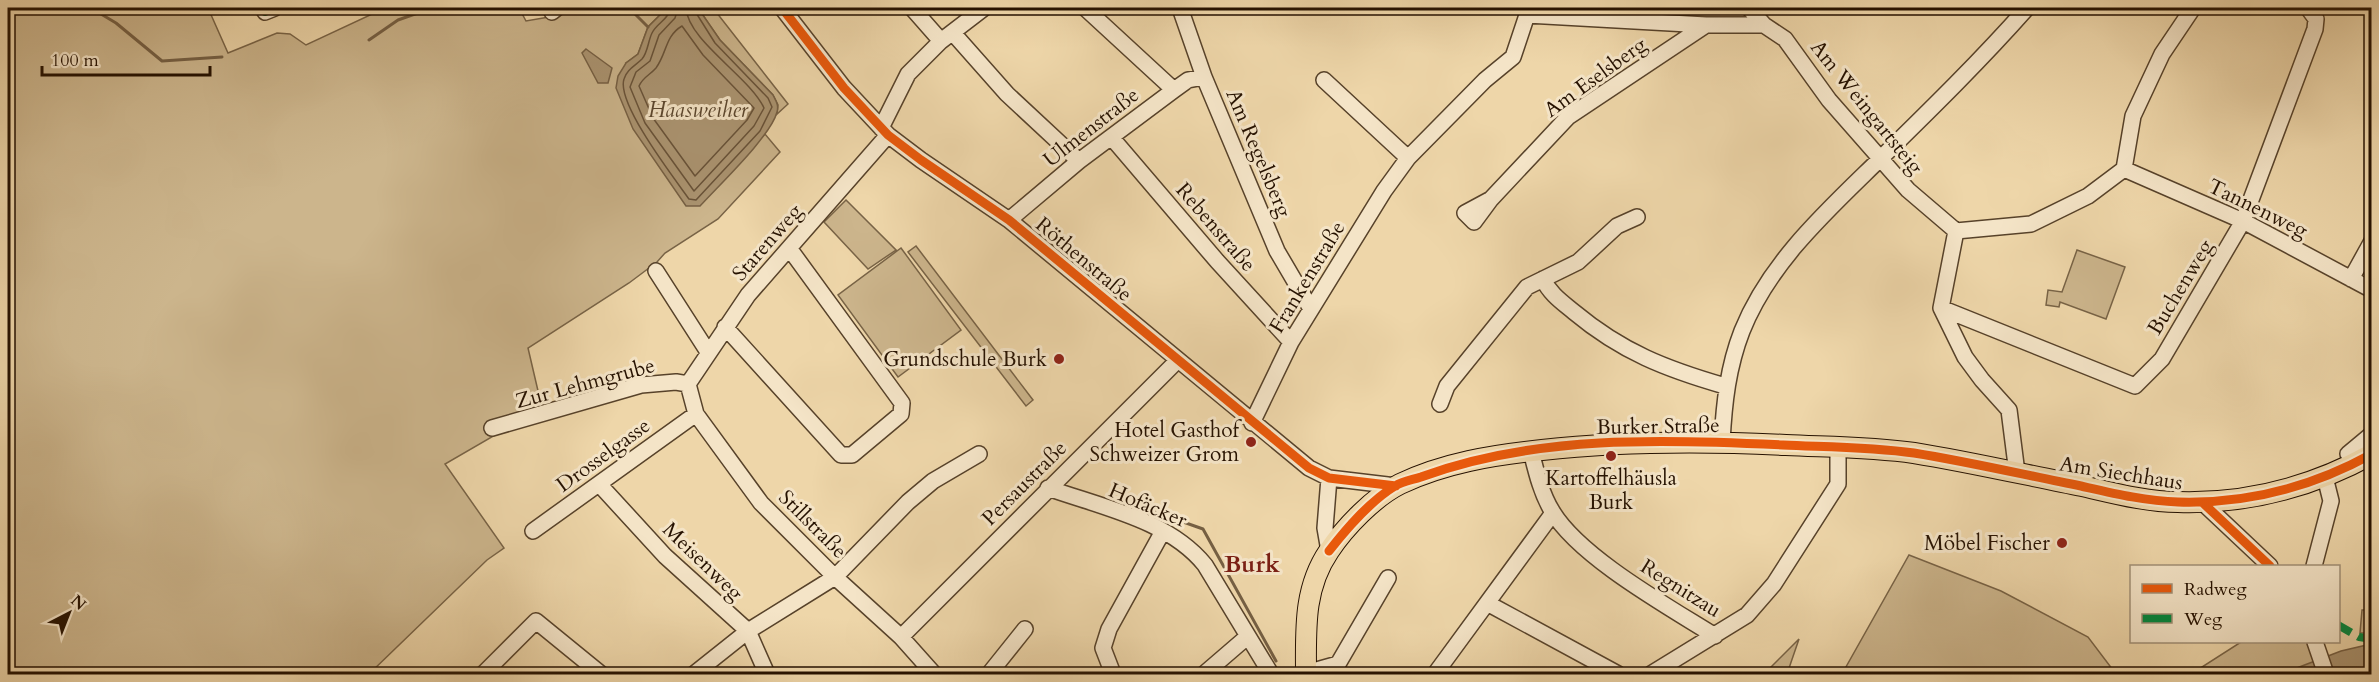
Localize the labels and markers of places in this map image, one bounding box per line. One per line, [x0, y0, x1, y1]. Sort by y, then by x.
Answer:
place label: Grundschule Burk [883, 345, 1048, 374]
marker: Grundschule Burk [1052, 352, 1066, 366]
place label: Hotel Gasthof Schweizer Grom [1089, 416, 1243, 469]
marker: Hotel Gasthof Schweizer Grom [1244, 435, 1258, 449]
marker: Kartoffelhäusla Burk [1604, 449, 1618, 463]
place label: Kartoffelhäusla Burk [1545, 464, 1677, 517]
place label: Möbel Fischer [1924, 529, 2050, 558]
marker: Möbel Fischer [2055, 536, 2069, 550]

